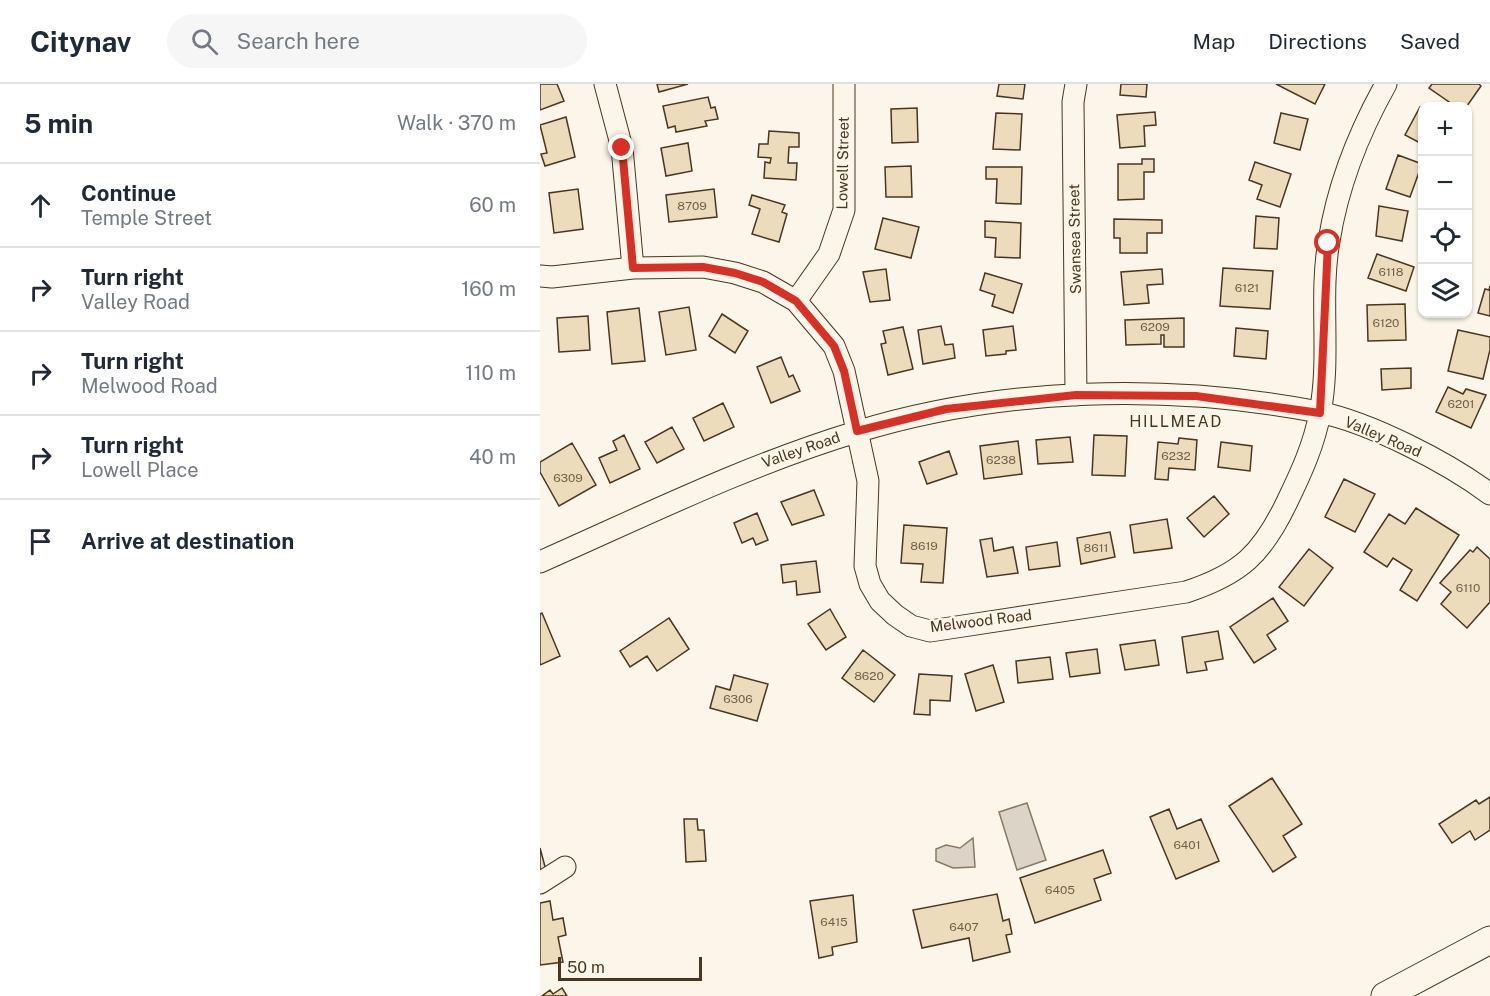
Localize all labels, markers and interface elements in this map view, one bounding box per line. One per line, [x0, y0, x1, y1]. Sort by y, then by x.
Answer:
search box [167, 14, 587, 68]
text: Citynav [30, 25, 131, 58]
icon: search [188, 25, 221, 58]
text: Search here [236, 28, 360, 54]
text: Map [1193, 29, 1235, 54]
text: Directions [1268, 29, 1367, 54]
text: Saved [1400, 29, 1460, 54]
map controls [1418, 102, 1472, 318]
button: + [1418, 102, 1472, 156]
text: 5 min [24, 108, 93, 139]
text: Walk · 370 m [397, 111, 516, 135]
street label: Lowell Street [833, 116, 852, 210]
route end [608, 134, 634, 160]
button: − [1418, 156, 1472, 210]
text: Continue [81, 180, 176, 206]
street label: Swansea Street [1065, 184, 1084, 294]
icon: ahead [24, 189, 57, 222]
text: 60 m [469, 193, 516, 217]
house number: 8709 [677, 199, 707, 213]
text: Temple Street [81, 206, 212, 230]
button: locate [1418, 210, 1472, 264]
route start [1314, 229, 1340, 255]
text: Turn right [81, 264, 184, 290]
button: layers [1418, 264, 1472, 318]
house number: 6118 [1378, 265, 1404, 279]
icon: right [24, 273, 57, 306]
text: 160 m [461, 277, 516, 301]
house number: 6121 [1235, 281, 1259, 295]
text: Valley Road [81, 290, 190, 314]
house number: 6120 [1373, 316, 1399, 330]
house number: 6209 [1140, 320, 1170, 334]
text: Turn right [81, 348, 184, 374]
icon: right [24, 357, 57, 390]
text: 110 m [465, 361, 516, 385]
text: Melwood Road [81, 374, 218, 398]
house number: 6201 [1448, 397, 1474, 411]
district label: HILLMEAD [1129, 412, 1223, 431]
street label: Valley Road [1342, 413, 1424, 460]
street label: Valley Road [759, 428, 842, 471]
text: Turn right [81, 432, 184, 458]
icon: right [24, 441, 57, 474]
text: 40 m [469, 445, 516, 469]
house number: 6232 [1161, 449, 1191, 463]
house number: 6238 [986, 453, 1016, 467]
text: Lowell Place [81, 458, 199, 482]
house number: 6309 [553, 471, 583, 485]
icon: arrive [24, 525, 57, 558]
text: Arrive at destination [81, 528, 294, 554]
house number: 8619 [910, 539, 938, 553]
house number: 8611 [1084, 541, 1108, 555]
house number: 6110 [1456, 581, 1480, 595]
street label: Melwood Road [929, 606, 1033, 635]
house number: 8620 [854, 669, 884, 683]
house number: 6306 [723, 692, 753, 706]
house number: 6401 [1173, 838, 1201, 852]
house number: 6405 [1045, 883, 1075, 897]
house number: 6415 [820, 915, 848, 929]
house number: 6407 [949, 920, 979, 934]
scale bar [558, 954, 702, 982]
text: 50 m [567, 958, 605, 977]

